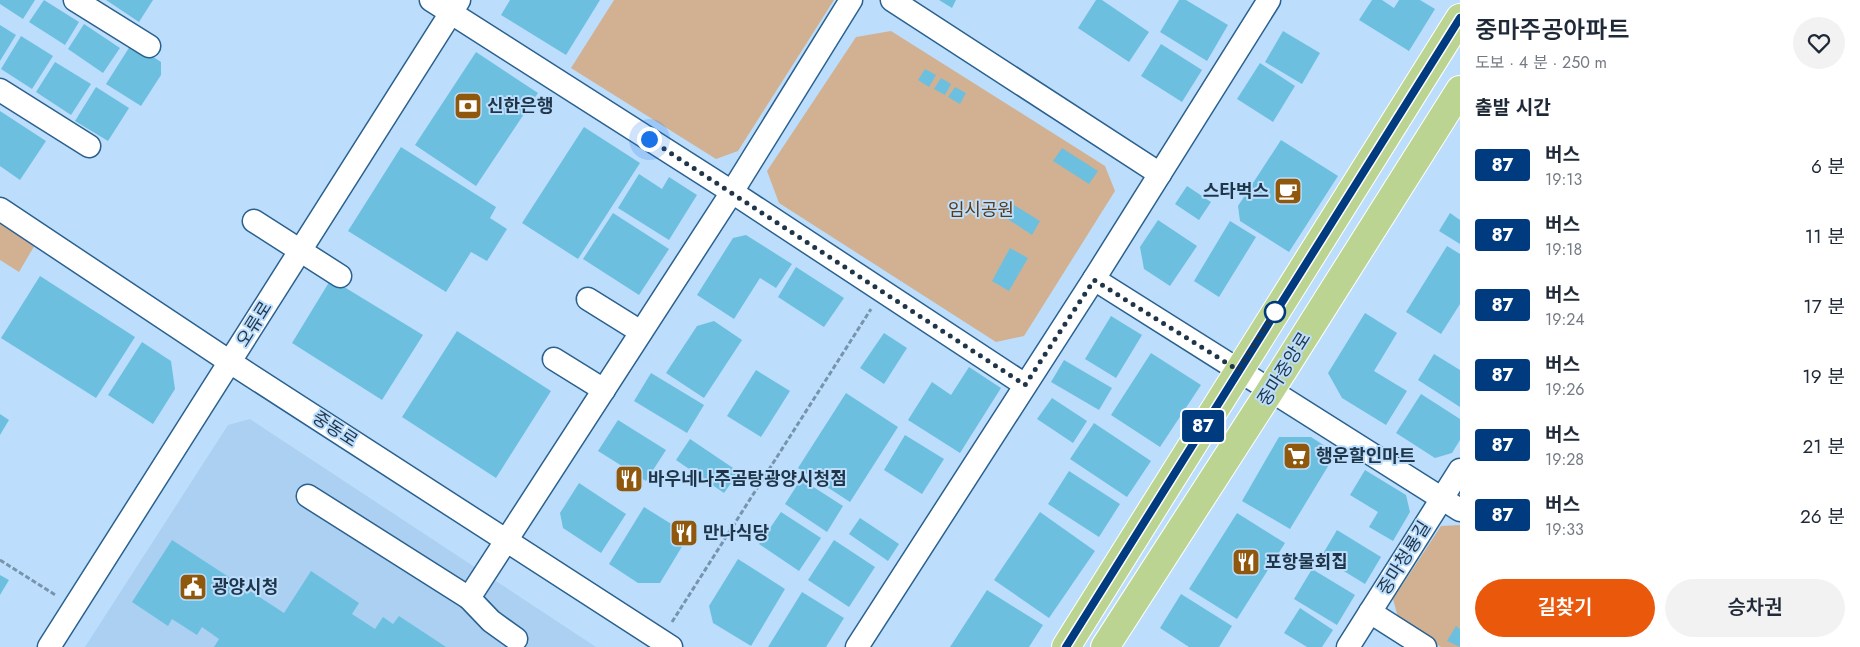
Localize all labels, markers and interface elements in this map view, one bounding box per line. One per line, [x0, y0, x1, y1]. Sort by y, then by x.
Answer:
text: 중마주공아파트 [1475, 12, 1630, 47]
button: heart [1793, 17, 1845, 69]
text: 도보 · 4 분 · 250 m [1475, 51, 1607, 74]
bank icon: 신한은행 [453, 91, 483, 121]
place label: 신한은행 [487, 93, 553, 119]
text: 출발 시간 [1475, 94, 1551, 121]
your location [637, 127, 662, 152]
text: 버스 [1545, 141, 1580, 168]
text: 87 [1492, 152, 1513, 178]
text: 6 분 [1811, 153, 1845, 180]
text: 19:13 [1545, 168, 1582, 191]
cafe icon: 스타벅스 [1273, 176, 1303, 206]
place label: 스타벅스 [1203, 178, 1269, 204]
park label: 임시공원 [948, 197, 1014, 223]
text: 버스 [1545, 211, 1580, 238]
text: 87 [1492, 222, 1513, 248]
text: 11 분 [1805, 223, 1845, 250]
text: 19:18 [1545, 238, 1582, 261]
text: 버스 [1545, 281, 1580, 308]
text: 87 [1492, 292, 1513, 318]
text: 17 분 [1803, 293, 1845, 320]
street label: 오류로 [230, 296, 278, 352]
unlabelled marker [1264, 301, 1286, 323]
text: 19:24 [1545, 308, 1585, 331]
street label: 중마중앙로 [1251, 327, 1317, 411]
text: 버스 [1545, 351, 1580, 378]
text: 87 [1492, 362, 1513, 388]
text: 19 분 [1802, 363, 1845, 390]
text: 19:26 [1545, 378, 1585, 401]
street label: 중동로 [307, 405, 363, 453]
line badge: 87 [1180, 410, 1226, 442]
text: 87 [1192, 413, 1214, 439]
text: 버스 [1545, 421, 1580, 448]
text: 87 [1492, 432, 1513, 458]
text: 21 분 [1802, 433, 1845, 460]
supermarket icon: 행운할인마트 [1282, 441, 1312, 471]
place label: 행운할인마트 [1316, 443, 1415, 469]
text: 19:28 [1545, 448, 1584, 471]
restaurant icon: 바우네나주곰탕광양시청점 [614, 464, 644, 494]
place label: 바우네나주곰탕광양시청점 [648, 466, 847, 492]
text: 버스 [1545, 491, 1580, 518]
text: 87 [1492, 502, 1513, 528]
text: 26 분 [1800, 503, 1845, 530]
street label: 중마청룡길 [1371, 516, 1437, 600]
restaurant icon: 만나식당 [669, 518, 699, 548]
text: 19:33 [1545, 518, 1584, 541]
place label: 만나식당 [703, 520, 769, 546]
restaurant icon: 포항물회집 [1231, 547, 1261, 577]
place label: 포항물회집 [1265, 549, 1348, 575]
public building icon: 광양시청 [178, 572, 208, 602]
place label: 광양시청 [212, 574, 278, 600]
button: 길찾기 [1475, 579, 1655, 637]
button: 승차권 [1665, 579, 1845, 637]

